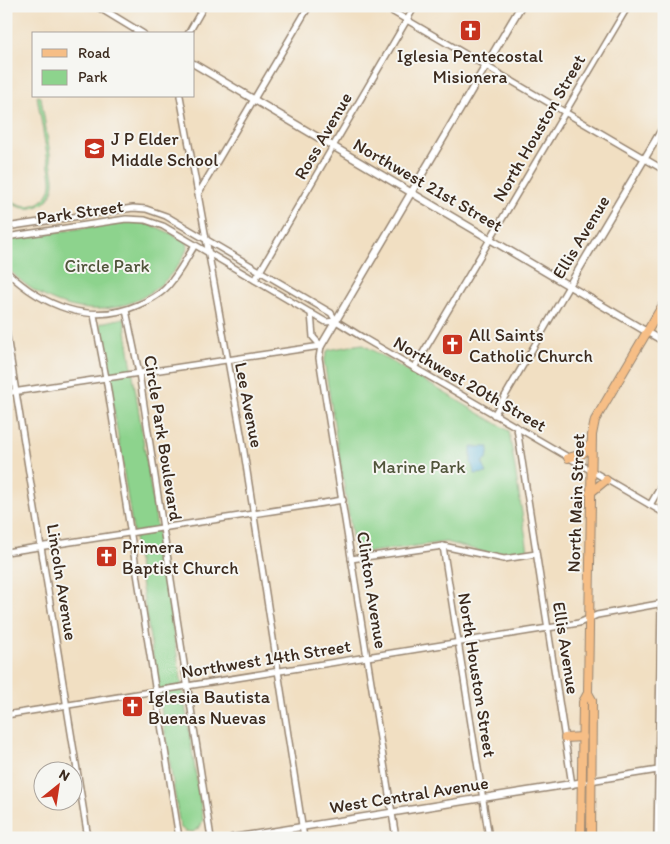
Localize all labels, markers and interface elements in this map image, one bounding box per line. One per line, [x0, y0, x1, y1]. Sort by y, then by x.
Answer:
church icon: Iglesia Pentecostal Misionera [458, 19, 482, 43]
legend [32, 32, 195, 98]
text: Road [78, 44, 111, 62]
place label: Iglesia Pentecostal Misionera [397, 45, 543, 88]
street label: North Houston Street [488, 50, 590, 206]
text: Park [78, 68, 108, 86]
street label: Ross Avenue [289, 88, 357, 184]
place label: J P Elder Middle School [111, 128, 218, 171]
street label: Northwest 21st Street [349, 133, 507, 237]
school or university icon: J P Elder Middle School [83, 137, 107, 161]
street label: Ellis Avenue [547, 191, 615, 283]
street label: Park Street [35, 195, 125, 229]
park label: Circle Park [64, 255, 150, 277]
place label: All Saints Catholic Church [469, 324, 593, 367]
street label: Northwest 20th Street [390, 331, 551, 437]
church icon: All Saints Catholic Church [441, 333, 465, 357]
street label: Circle Park Boulevard [139, 354, 187, 523]
street label: Lee Avenue [230, 360, 268, 450]
street label: North Main Street [563, 433, 589, 573]
park label: Marine Park [372, 456, 466, 478]
street label: Lincoln Avenue [42, 522, 82, 642]
street label: Clinton Avenue [352, 530, 392, 650]
place label: Primera Baptist Church [122, 536, 238, 579]
church icon: Primera Baptist Church [94, 545, 118, 569]
street label: North Houston Street [453, 591, 501, 759]
street label: Ellis Avenue [548, 600, 584, 696]
street label: Northwest 14th Street [180, 635, 353, 683]
place label: Iglesia Bautista Buenas Nuevas [148, 686, 271, 729]
church icon: Iglesia Bautista Buenas Nuevas [120, 695, 144, 719]
north arrow [32, 762, 82, 812]
text: N [56, 765, 73, 785]
street label: West Central Avenue [328, 772, 490, 818]

